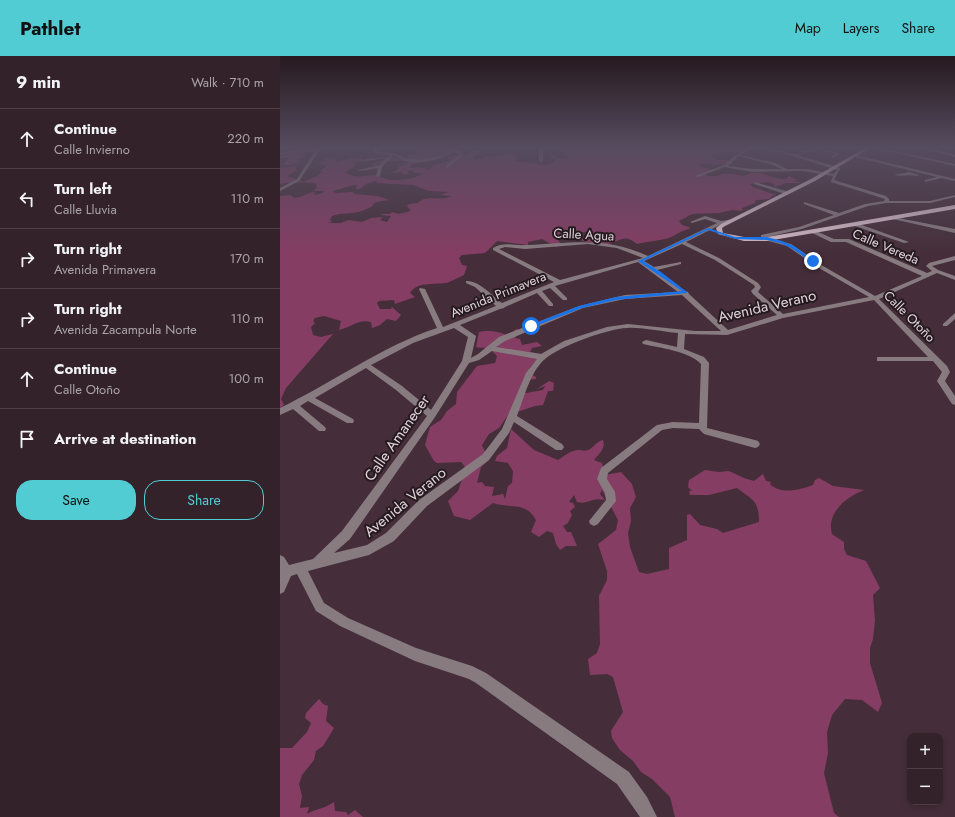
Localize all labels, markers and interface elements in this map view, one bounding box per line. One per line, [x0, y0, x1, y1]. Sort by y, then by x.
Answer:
text: Pathlet [20, 15, 80, 42]
text: Map [795, 18, 821, 38]
text: Layers [843, 18, 879, 38]
text: Share [901, 18, 935, 38]
text: 9 min [16, 70, 61, 94]
text: Walk · 710 m [191, 73, 264, 92]
text: Continue [54, 118, 117, 140]
icon: ahead [16, 128, 38, 150]
text: 220 m [227, 129, 264, 148]
text: Calle Invierno [54, 140, 130, 159]
text: Turn left [54, 178, 112, 200]
icon: left [16, 188, 38, 210]
text: 110 m [230, 189, 264, 208]
text: Calle Lluvia [54, 200, 117, 219]
street label: Calle Agua [553, 223, 615, 246]
street label: Calle Vereda [850, 224, 922, 269]
text: Turn right [54, 238, 122, 260]
icon: right [16, 248, 38, 270]
text: 170 m [229, 249, 264, 268]
route end [804, 252, 822, 270]
text: Avenida Primavera [54, 260, 156, 279]
street label: Avenida Primavera [447, 267, 549, 322]
street label: Avenida Verano [716, 284, 818, 328]
street label: Calle Otoño [880, 286, 940, 346]
text: Turn right [54, 298, 122, 320]
icon: right [16, 308, 38, 330]
text: 110 m [230, 309, 264, 328]
route start [522, 317, 540, 335]
text: Avenida Zacampula Norte [54, 320, 197, 339]
text: Continue [54, 358, 117, 380]
icon: ahead [16, 368, 38, 390]
text: 100 m [229, 369, 264, 388]
text: Calle Otoño [54, 380, 120, 399]
street label: Calle Amanecer [359, 390, 435, 486]
icon: arrive [16, 428, 38, 450]
text: Arrive at destination [54, 428, 196, 450]
street label: Avenida Verano [359, 462, 451, 542]
button: Save [16, 480, 136, 520]
button: Share [144, 480, 264, 520]
map controls [907, 733, 943, 805]
button: + [907, 733, 943, 769]
button: − [907, 769, 943, 805]

